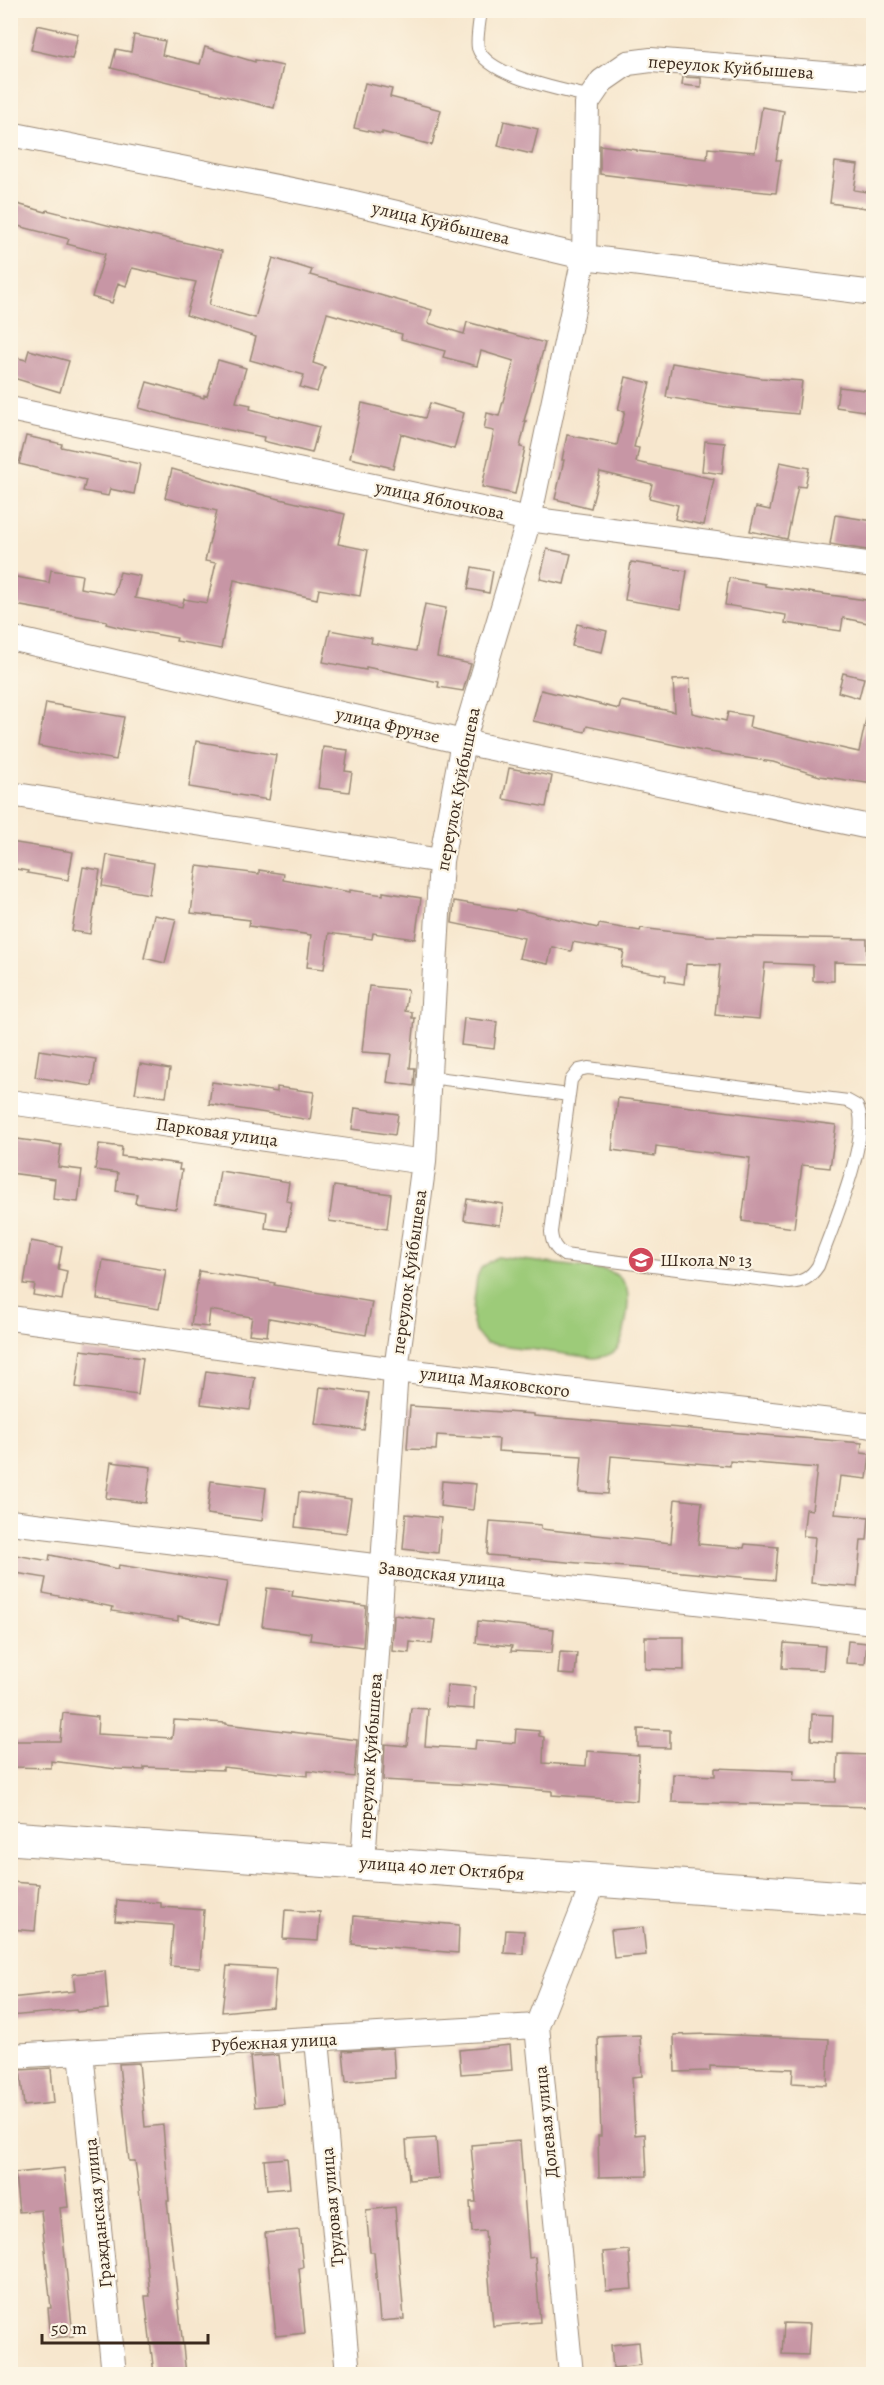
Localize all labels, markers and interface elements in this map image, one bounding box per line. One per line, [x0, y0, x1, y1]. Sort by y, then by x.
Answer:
street label: переулок Куйбышева [647, 49, 815, 85]
street label: улица Куйбышева [369, 195, 513, 251]
street label: улица Яблочкова [372, 474, 508, 526]
street label: улица Фрунзе [333, 701, 442, 749]
street label: переулок Куйбышева [430, 704, 486, 873]
street label: Парковая улица [154, 1112, 280, 1153]
street label: переулок Куйбышева [386, 1187, 433, 1356]
school or university icon: Школа № 13 [626, 1245, 656, 1275]
place label: Школа № 13 [660, 1248, 752, 1272]
street label: улица Маяковского [418, 1361, 571, 1403]
street label: Заводская улица [377, 1555, 507, 1593]
street label: переулок Куйбышева [352, 1672, 388, 1840]
street label: улица 40 лет Октября [358, 1850, 525, 1886]
street label: Рубежная улица [210, 2027, 338, 2057]
street label: Долевая улица [528, 2064, 564, 2179]
street label: Гражданская улица [78, 2136, 118, 2289]
street label: Трудовая улица [315, 2146, 349, 2268]
scale bar [42, 2307, 208, 2345]
text: 50 m [51, 2316, 87, 2340]

